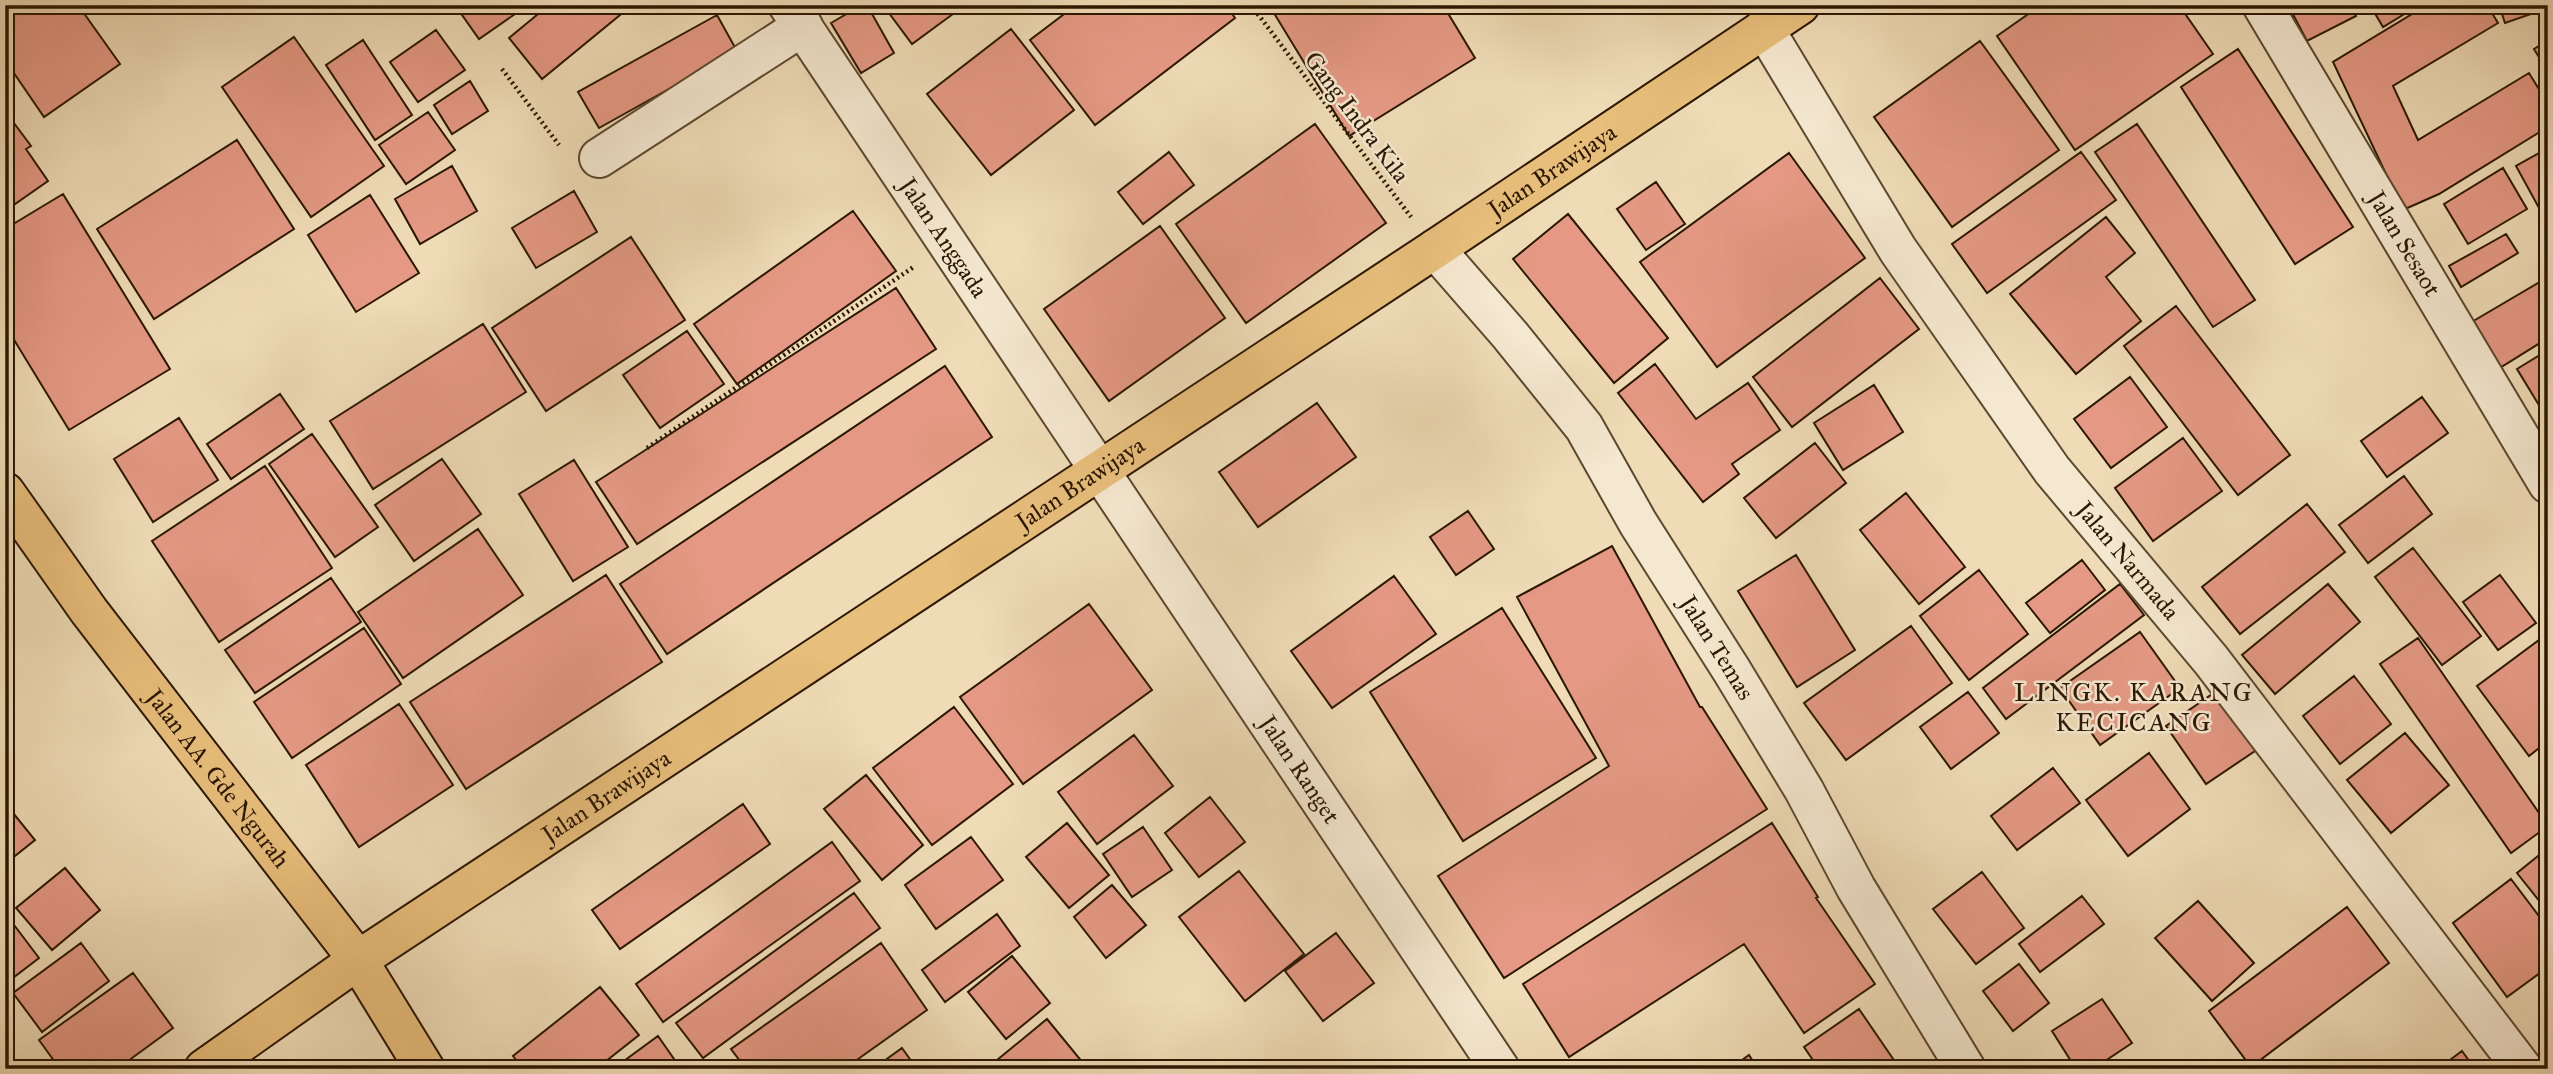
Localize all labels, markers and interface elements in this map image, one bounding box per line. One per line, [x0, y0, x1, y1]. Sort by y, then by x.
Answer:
street label: Gang Indra Kila [1298, 45, 1417, 189]
street label: Jalan Brawijaya [1480, 117, 1623, 226]
street label: Jalan Anggada [891, 170, 995, 304]
street label: Jalan Sesaot [2360, 183, 2448, 302]
street label: Jalan Brawijaya [1008, 429, 1151, 538]
street label: Jalan Narmada [2068, 493, 2187, 627]
street label: Jalan Temas [1671, 587, 1761, 705]
district label: LINGK. KARANG KECICANG [2014, 676, 2254, 738]
street label: Jalan AA. Gde Ngurah [138, 680, 296, 874]
street label: Jalan Ranget [1251, 707, 1347, 830]
street label: Jalan Brawijaya [534, 742, 677, 851]

